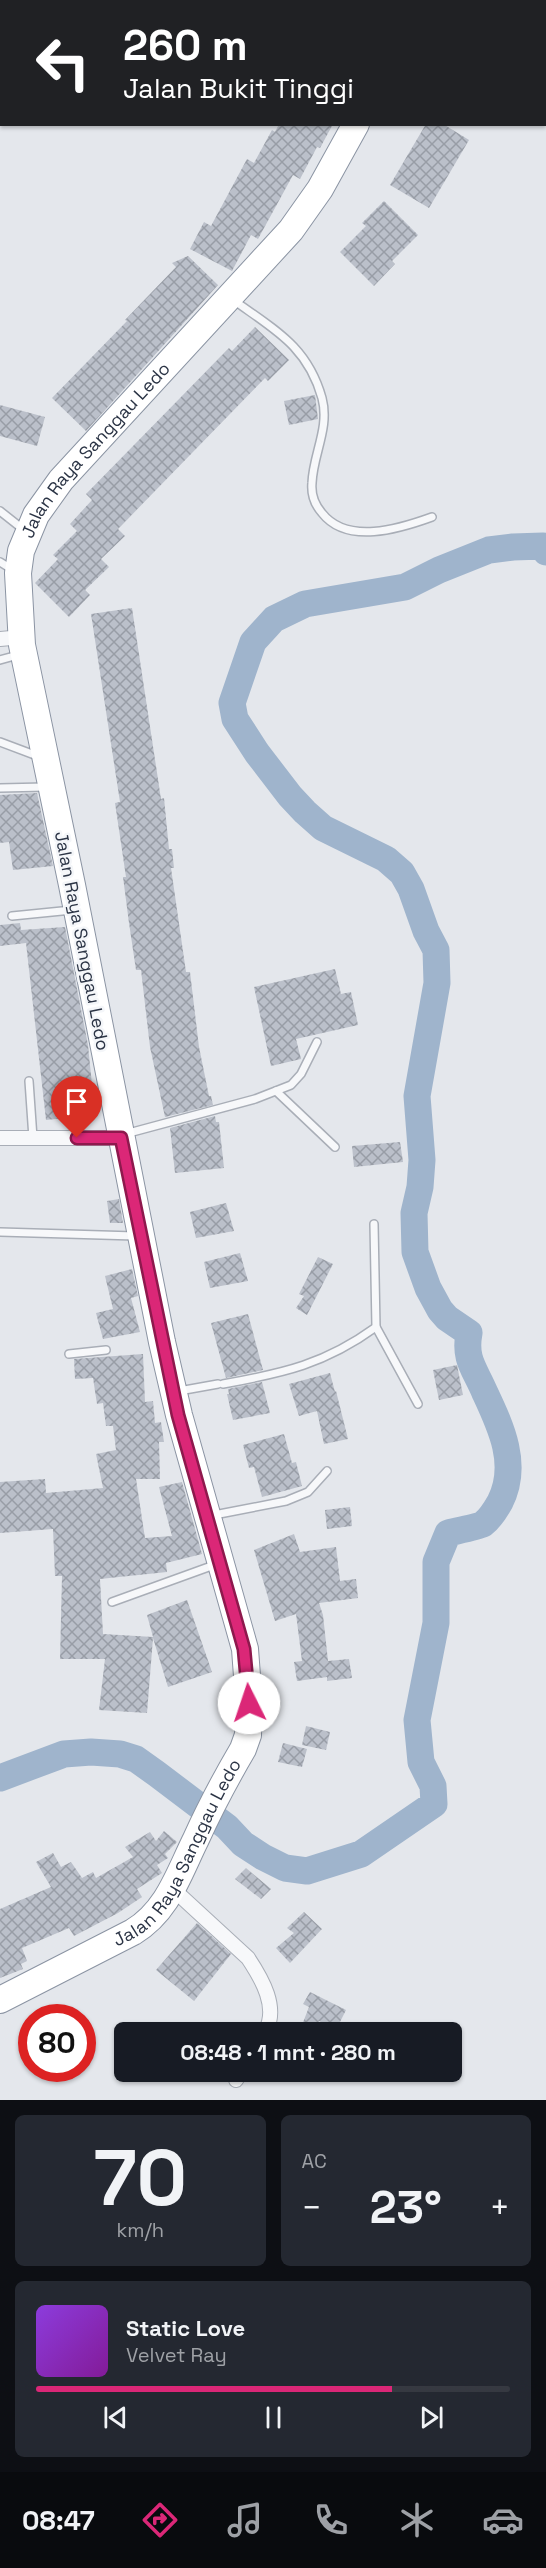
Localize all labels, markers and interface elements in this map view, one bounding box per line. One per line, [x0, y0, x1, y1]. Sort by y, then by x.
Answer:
text: 260 m [123, 19, 248, 72]
icon: left [24, 24, 102, 102]
text: Jalan Bukit Tinggi [123, 71, 354, 106]
street label: Jalan Raya Sanggau Ledo [16, 357, 175, 541]
street label: Jalan Raya Sanggau Ledo [50, 829, 115, 1053]
pin [51, 1076, 102, 1138]
icon: arrive [60, 1085, 93, 1118]
position arrow [217, 1671, 281, 1735]
street label: Jalan Raya Sanggau Ledo [109, 1755, 246, 1951]
speed limit sign: 80 [18, 2004, 96, 2082]
text: 08:48 · 1 mnt · 280 m [180, 2038, 396, 2066]
text: 70 [94, 2128, 187, 2228]
text: AC [302, 2148, 327, 2174]
text: 23° [370, 2179, 442, 2236]
text: − [302, 2187, 322, 2229]
text: + [490, 2187, 510, 2229]
text: km/h [116, 2217, 164, 2243]
text: Static Love [126, 2314, 245, 2342]
text: Velvet Ray [126, 2342, 227, 2368]
icon: previous [99, 2401, 132, 2434]
icon: pause [257, 2401, 290, 2434]
icon: next [415, 2401, 448, 2434]
icon: directions [139, 2499, 181, 2541]
icon: music [224, 2499, 266, 2541]
icon: phone [310, 2499, 352, 2541]
icon: climate [396, 2499, 438, 2541]
icon: car [482, 2499, 524, 2541]
text: 08:47 [22, 2503, 95, 2538]

